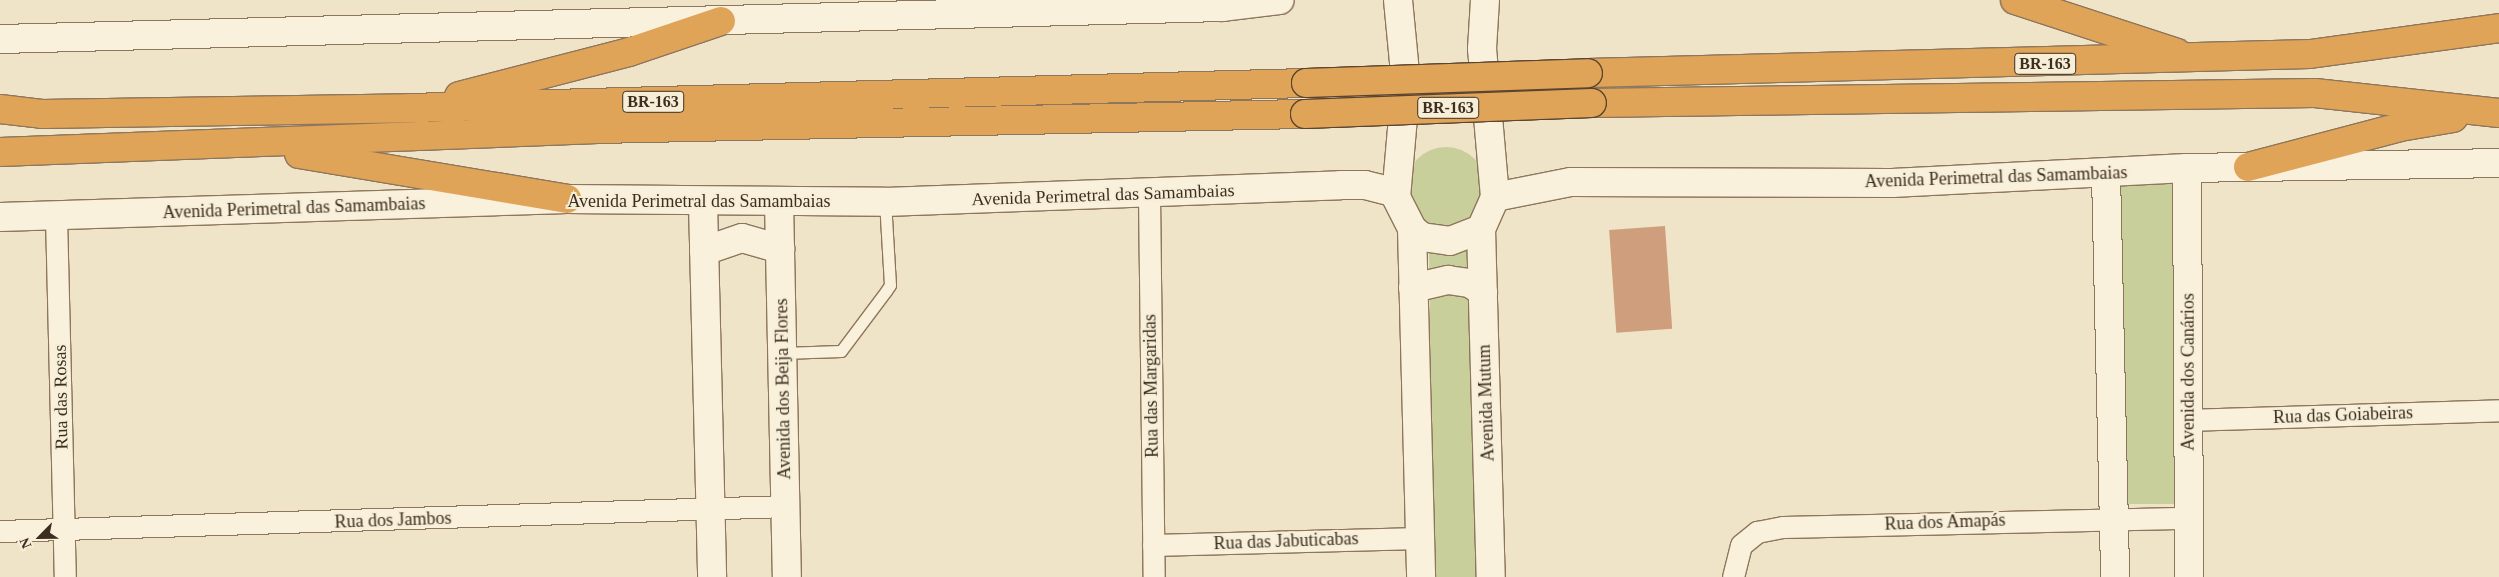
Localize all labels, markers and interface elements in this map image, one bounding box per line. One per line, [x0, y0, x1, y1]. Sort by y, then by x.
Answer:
road number: BR-163 [2014, 51, 2076, 78]
road number: BR-163 [622, 88, 684, 115]
road number: BR-163 [1417, 95, 1479, 122]
street label: Avenida Perimetral das Samambaias [1864, 162, 2128, 192]
street label: Avenida Perimetral das Samambaias [971, 180, 1235, 210]
street label: Avenida Perimetral das Samambaias [567, 190, 831, 212]
street label: Avenida Perimetral das Samambaias [162, 193, 426, 223]
street label: Avenida dos Canários [2177, 293, 2199, 451]
street label: Avenida dos Beija Flores [771, 298, 795, 480]
street label: Rua das Margaridas [1139, 314, 1163, 458]
street label: Rua das Rosas [49, 344, 73, 450]
street label: Avenida Mutum [1473, 344, 1499, 462]
street label: Rua das Goiabeiras [2273, 402, 2413, 428]
street label: Rua dos Jambos [334, 507, 452, 533]
street label: Rua dos Amapás [1884, 509, 2006, 535]
north arrow [15, 512, 65, 562]
street label: Rua das Jabuticabas [1213, 528, 1359, 554]
text: N [17, 535, 35, 551]

